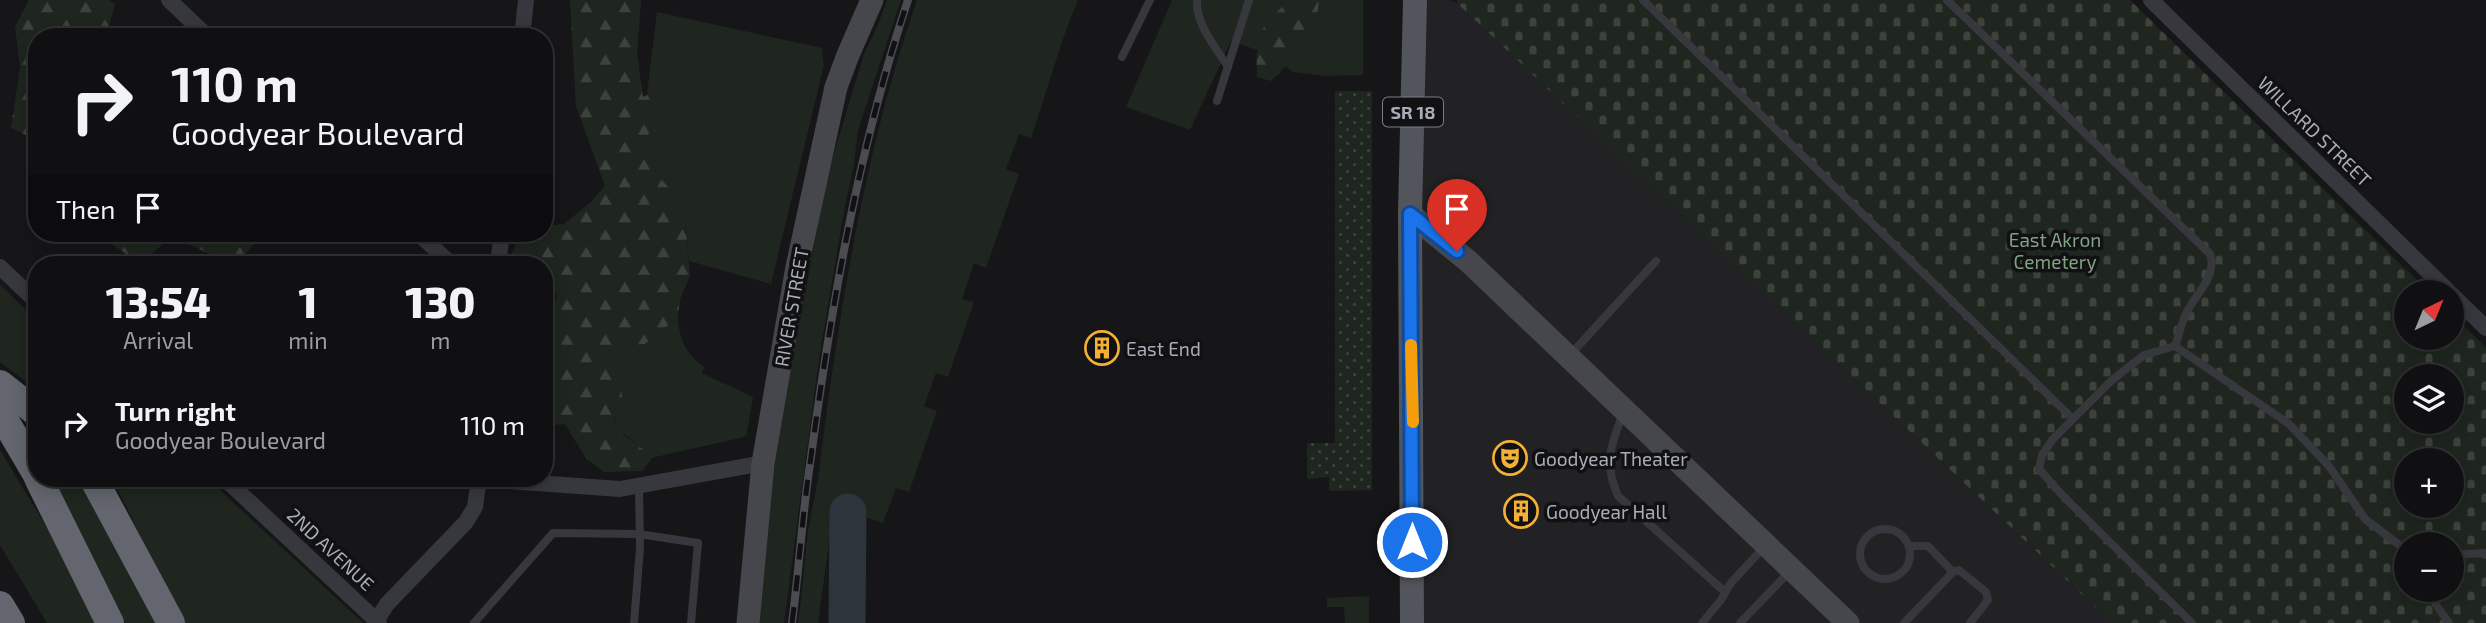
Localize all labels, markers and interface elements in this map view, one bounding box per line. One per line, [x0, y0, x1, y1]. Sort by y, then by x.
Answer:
text: 110 m [171, 53, 298, 112]
icon: right [56, 56, 147, 147]
street label: WILLARD STREET [2254, 71, 2376, 191]
road number: SR 18 [1383, 98, 1443, 127]
text: Goodyear Boulevard [171, 113, 465, 151]
pin [1427, 179, 1487, 251]
icon: arrive [129, 189, 167, 227]
icon: arrive [1438, 190, 1476, 228]
text: Then [56, 193, 115, 224]
park label: East Akron Cemetery [2009, 228, 2101, 273]
street label: RIVER STREET [769, 246, 813, 368]
text: 13:54 [106, 276, 211, 326]
text: 1 [298, 276, 317, 326]
text: 130 [405, 276, 475, 326]
north arrow [2394, 280, 2464, 350]
map controls [2394, 280, 2464, 602]
text: Arrival [123, 326, 193, 354]
text: min [288, 326, 328, 354]
text: m [430, 326, 450, 354]
building icon: East End [1083, 329, 1121, 367]
place label: East End [1126, 337, 1201, 360]
button: layers [2394, 364, 2464, 434]
text: Turn right [115, 395, 236, 426]
icon: right [56, 405, 94, 443]
text: 110 m [460, 409, 525, 440]
text: Goodyear Boulevard [115, 426, 326, 454]
theatre icon: Goodyear Theater [1491, 439, 1529, 477]
place label: Goodyear Theater [1534, 447, 1688, 470]
button: + [2394, 448, 2464, 518]
building icon: Goodyear Hall [1502, 492, 1540, 530]
place label: Goodyear Hall [1546, 500, 1667, 523]
street label: 2ND AVENUE [283, 503, 379, 595]
position arrow [1375, 505, 1449, 579]
button: − [2394, 532, 2464, 602]

